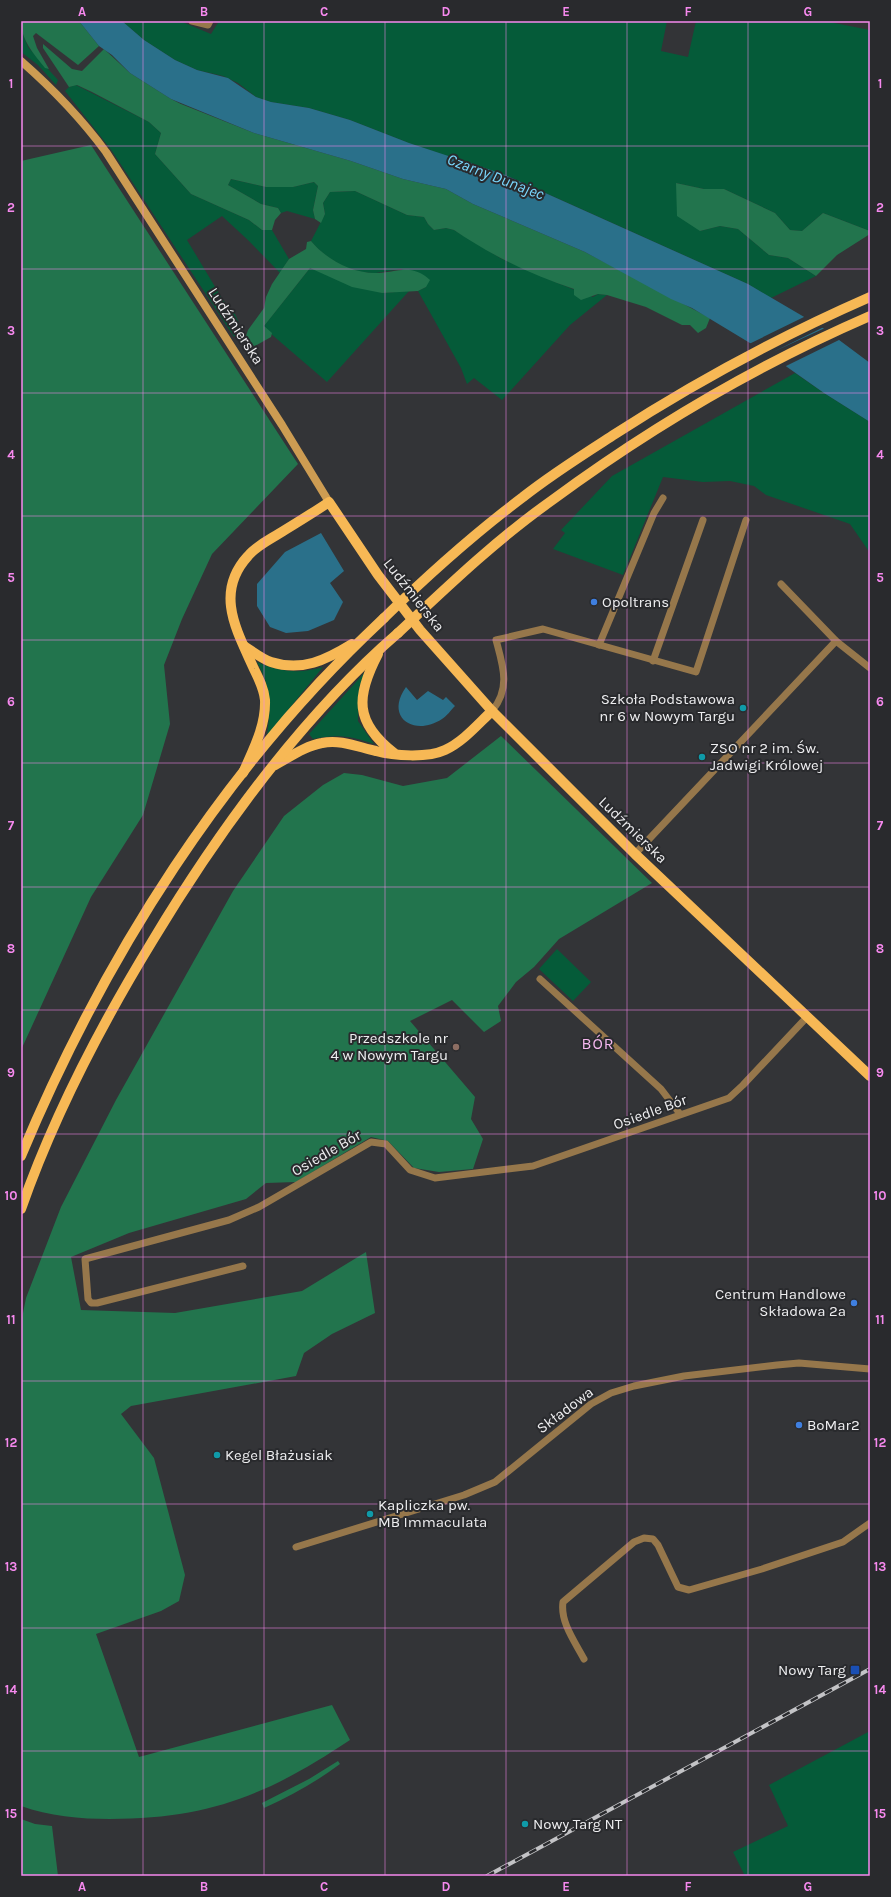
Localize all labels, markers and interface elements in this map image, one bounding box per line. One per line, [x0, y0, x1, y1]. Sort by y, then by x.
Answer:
text: A [78, 4, 86, 19]
text: B [200, 4, 208, 19]
text: C [320, 4, 328, 19]
text: D [442, 4, 451, 19]
text: E [562, 4, 570, 19]
text: F [684, 4, 692, 19]
text: G [804, 4, 812, 19]
text: 1 [9, 76, 13, 91]
text: 1 [878, 76, 882, 91]
water label: Czarny Dunajec [445, 149, 548, 204]
text: 2 [7, 200, 15, 215]
text: 2 [876, 200, 884, 215]
street label: Ludźmierska [204, 284, 268, 368]
text: 3 [7, 323, 15, 338]
text: 3 [876, 323, 884, 338]
text: 4 [7, 447, 15, 462]
text: 4 [876, 447, 884, 462]
street label: Ludźmierska [380, 555, 448, 635]
text: 5 [7, 570, 15, 585]
text: 5 [876, 570, 884, 585]
place label: Opoltrans [602, 593, 669, 611]
marker: Opoltrans [589, 597, 599, 607]
place label: Szkoła Podstawowa nr 6 w Nowym Targu [599, 690, 735, 725]
text: 6 [7, 694, 15, 709]
text: 6 [876, 694, 884, 709]
marker: Szkoła Podstawowa nr 6 w Nowym Targu [738, 703, 748, 713]
place label: ZSO nr 2 im. Św. Jadwigi Królowej [710, 739, 823, 774]
marker: ZSO nr 2 im. Św. Jadwigi Królowej [697, 752, 707, 762]
street label: Ludźmierska [595, 793, 671, 867]
text: 7 [8, 818, 15, 833]
text: 7 [877, 818, 884, 833]
text: 8 [7, 941, 15, 956]
text: 8 [876, 941, 884, 956]
place label: Przedszkole nr 4 w Nowym Targu [331, 1029, 449, 1064]
district label: BÓR [581, 1034, 615, 1053]
marker: Przedszkole nr 4 w Nowym Targu [451, 1042, 461, 1052]
text: 9 [7, 1065, 15, 1080]
text: 9 [876, 1065, 884, 1080]
street label: Osiedle Bór [611, 1090, 690, 1134]
street label: Osiedle Bór [288, 1126, 364, 1180]
text: 10 [5, 1188, 17, 1203]
text: 10 [874, 1188, 886, 1203]
place label: Centrum Handlowe Składowa 2a [715, 1285, 846, 1320]
marker: Centrum Handlowe Składowa 2a [849, 1298, 859, 1308]
text: 11 [6, 1312, 16, 1327]
text: 11 [875, 1312, 885, 1327]
street label: Składowa [533, 1383, 597, 1437]
place label: BoMar2 [807, 1416, 860, 1434]
marker: BoMar2 [794, 1420, 804, 1430]
text: 12 [5, 1435, 17, 1450]
text: 12 [874, 1435, 886, 1450]
place label: Kegel Błażusiak [225, 1446, 333, 1464]
marker: Kegel Błażusiak [212, 1450, 222, 1460]
place label: Kapliczka pw. MB Immaculata [378, 1496, 487, 1531]
marker: Kapliczka pw. MB Immaculata [365, 1509, 375, 1519]
text: 13 [5, 1559, 17, 1574]
text: 13 [874, 1559, 886, 1574]
place label: Nowy Targ [778, 1661, 847, 1679]
marker: Nowy Targ [849, 1664, 861, 1676]
text: 14 [5, 1682, 17, 1697]
text: 14 [874, 1682, 886, 1697]
text: 15 [5, 1806, 18, 1821]
text: 15 [874, 1806, 887, 1821]
place label: Nowy Targ NT [533, 1815, 623, 1833]
marker: Nowy Targ NT [520, 1819, 530, 1829]
text: A [78, 1879, 86, 1894]
text: B [200, 1879, 208, 1894]
text: C [320, 1879, 328, 1894]
text: D [442, 1879, 451, 1894]
text: E [562, 1879, 570, 1894]
text: F [684, 1879, 692, 1894]
text: G [804, 1879, 812, 1894]

